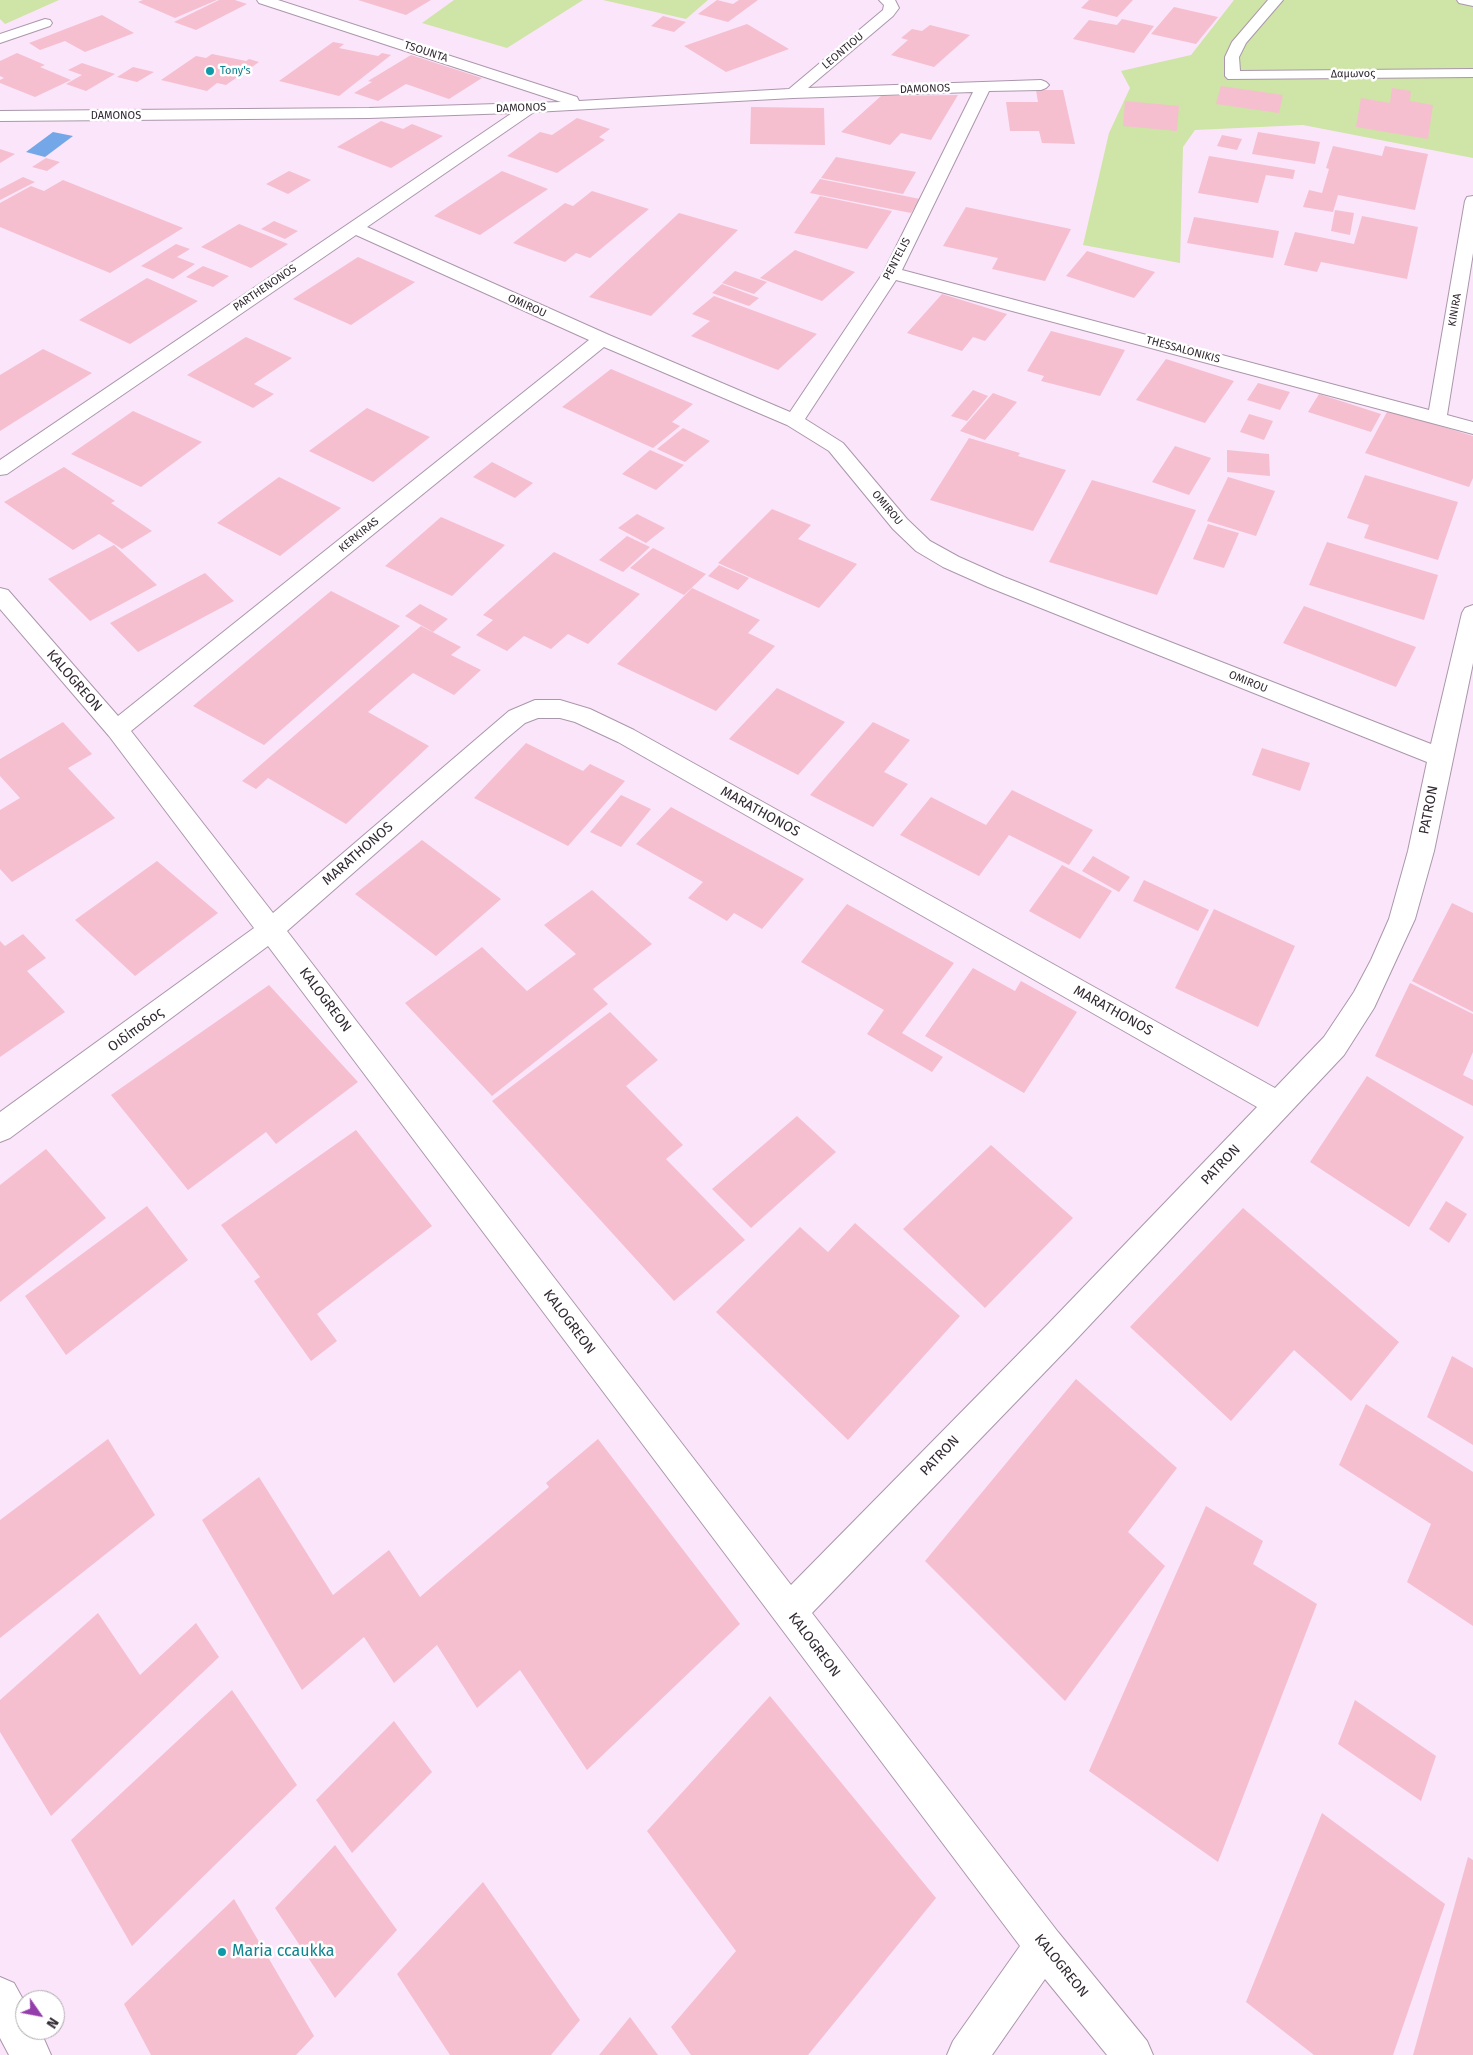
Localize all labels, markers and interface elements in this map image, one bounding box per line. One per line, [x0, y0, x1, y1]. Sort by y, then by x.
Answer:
street label: LEONTIOU [820, 30, 866, 72]
street label: TSOUNTA [402, 39, 450, 65]
place label: Tony's [220, 64, 251, 78]
marker: Tony's [204, 65, 216, 77]
street label: Δαμωνος [1331, 67, 1375, 81]
street label: DAMONOS [900, 82, 950, 96]
street label: DAMONOS [496, 101, 546, 115]
street label: DAMONOS [91, 109, 141, 123]
street label: PENTELIS [880, 236, 914, 282]
street label: PARTHENONOS [231, 262, 299, 314]
street label: OMIROU [506, 292, 548, 320]
street label: KINIRA [1446, 292, 1464, 328]
street label: THESSALONIKIS [1145, 334, 1221, 366]
street label: OMIROU [869, 488, 905, 528]
street label: KERKIRAS [336, 515, 382, 555]
street label: KALOGREON [43, 647, 105, 715]
street label: OMIROU [1227, 668, 1269, 696]
street label: MARATHONOS [717, 783, 803, 841]
street label: PATRON [1416, 784, 1442, 836]
street label: MARATHONOS [319, 819, 397, 889]
street label: KALOGREON [295, 965, 355, 1035]
street label: MARATHONOS [1070, 982, 1156, 1040]
street label: Οιδίποδος [105, 1004, 167, 1056]
street label: PATRON [1198, 1141, 1244, 1189]
street label: KALOGREON [539, 1287, 599, 1357]
street label: PATRON [917, 1432, 963, 1480]
street label: KALOGREON [784, 1610, 844, 1680]
street label: KALOGREON [1031, 1931, 1091, 2001]
place label: Maria ccaukka [232, 1942, 334, 1962]
marker: Maria ccaukka [216, 1946, 228, 1958]
north arrow [15, 1990, 65, 2040]
text: N [43, 2014, 62, 2031]

